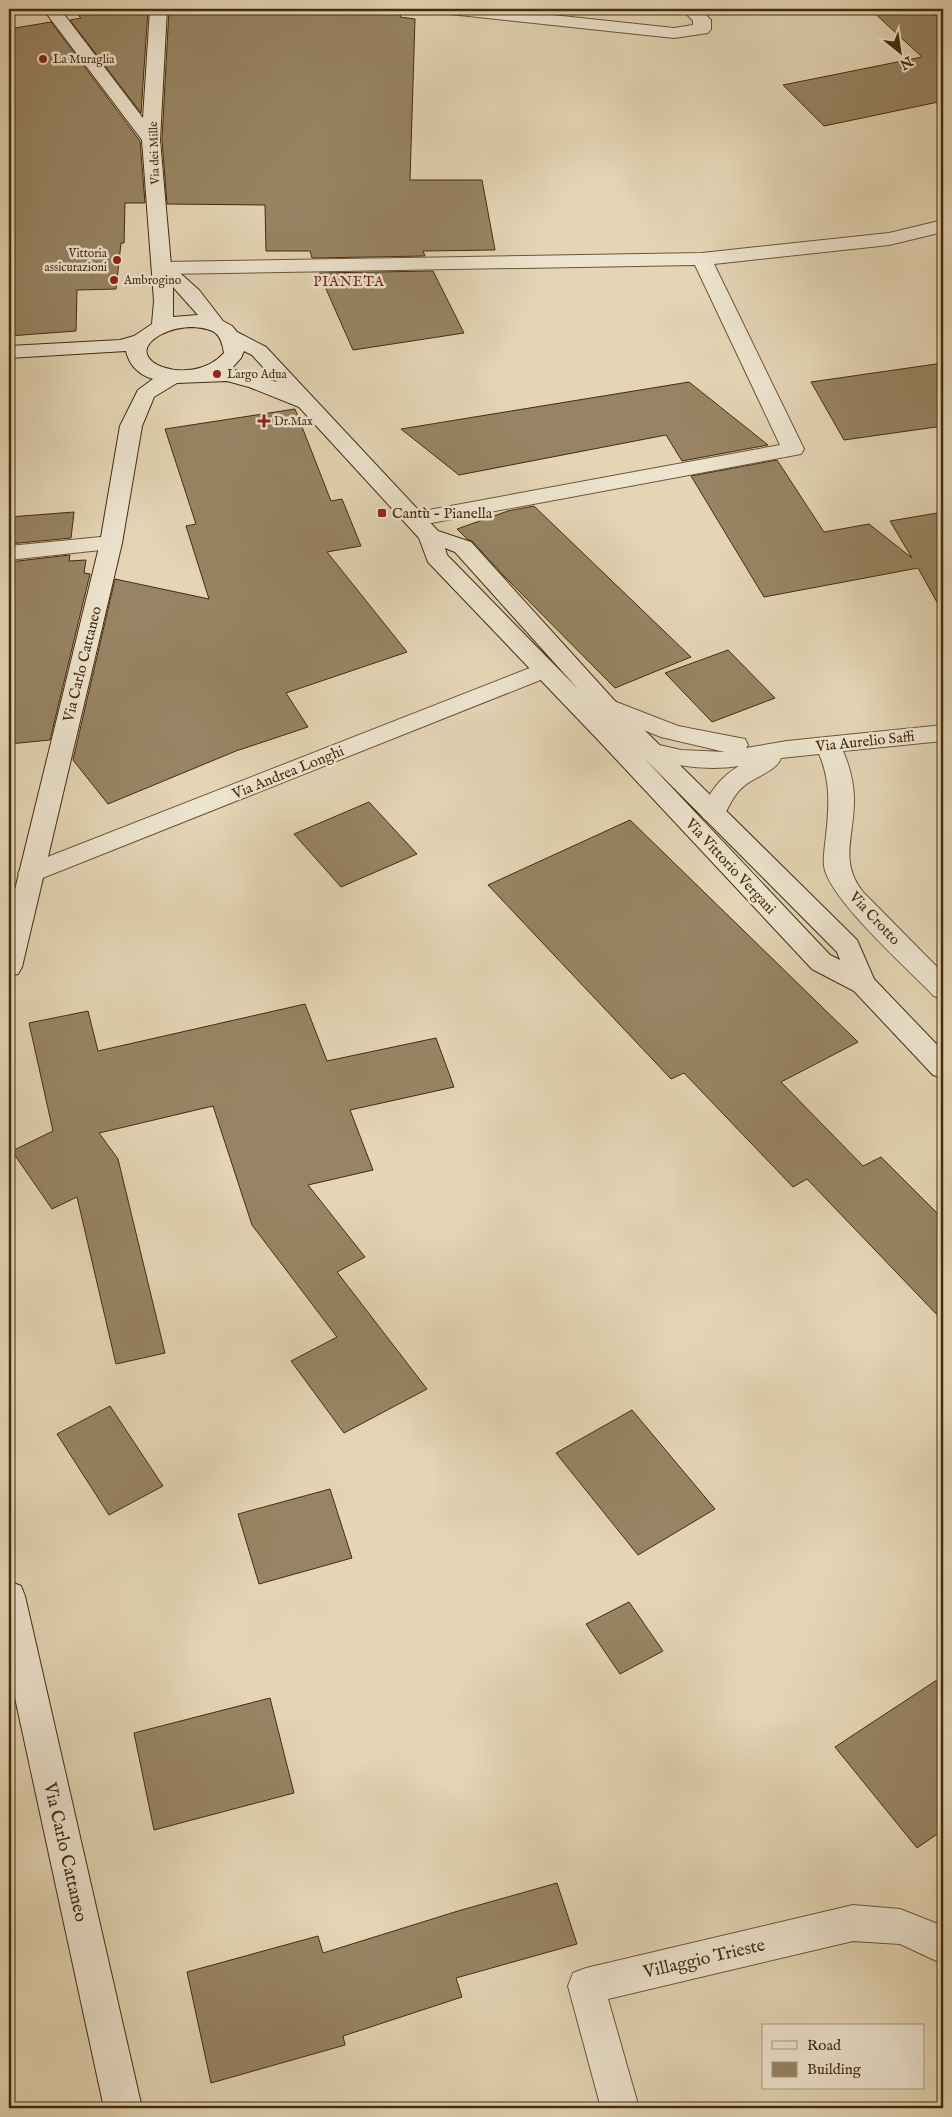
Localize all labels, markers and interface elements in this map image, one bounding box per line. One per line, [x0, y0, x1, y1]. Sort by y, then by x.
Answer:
north arrow [874, 28, 924, 78]
text: N [896, 51, 917, 73]
place label: La Muraglia [53, 52, 115, 67]
marker: La Muraglia [37, 53, 49, 65]
street label: Via dei Mille [146, 121, 163, 186]
place label: Vittoria assicurazioni [45, 246, 108, 275]
marker: Vittoria assicurazioni [111, 254, 123, 266]
place label: Ambrogino [123, 273, 182, 288]
district label: PIANETA [313, 273, 385, 291]
marker: Ambrogino [108, 274, 120, 286]
place label: Largo Adua [227, 367, 287, 382]
marker: Largo Adua [211, 368, 223, 380]
place label: Dr.Max [274, 414, 313, 429]
marker: Dr.Max [258, 415, 270, 427]
place label: Cantù - Pianella [392, 504, 493, 523]
marker: Cantù - Pianella [376, 507, 388, 519]
street label: Via Carlo Cattaneo [59, 604, 106, 725]
street label: Via Aurelio Saffi [814, 727, 916, 756]
street label: Via Andrea Longhi [229, 741, 347, 804]
street label: Via Vittorio Vergani [681, 814, 780, 918]
street label: Via Crotto [844, 887, 904, 949]
street label: Via Carlo Cattaneo [37, 1779, 92, 1925]
street label: Villaggio Trieste [640, 1934, 767, 1985]
legend [762, 2024, 924, 2090]
text: Road [807, 2036, 842, 2055]
text: Building [807, 2060, 862, 2079]

